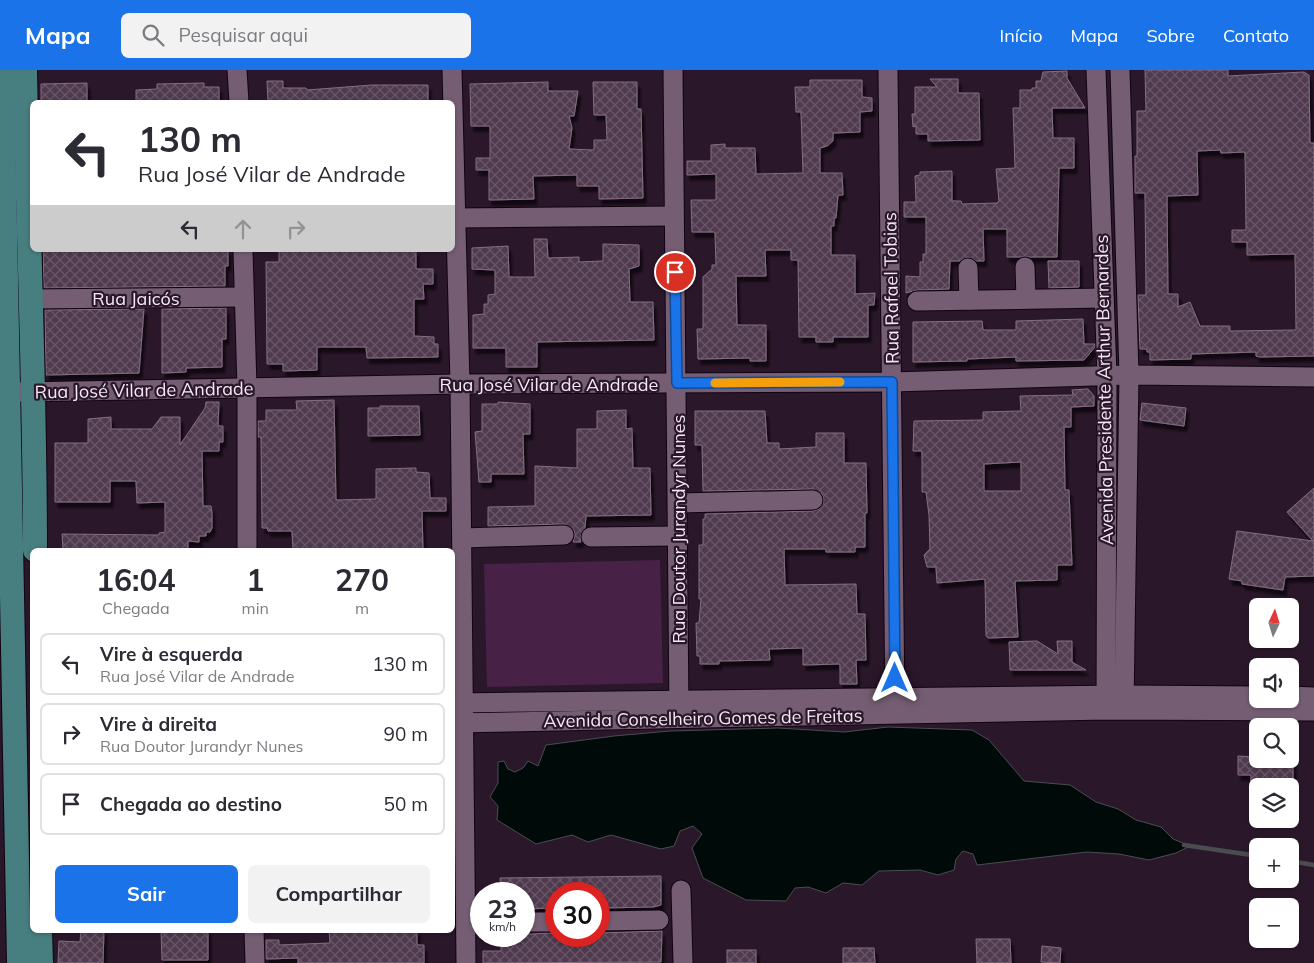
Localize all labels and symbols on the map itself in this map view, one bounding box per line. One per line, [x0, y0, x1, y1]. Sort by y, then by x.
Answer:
street label: Rua Rafael Tobias [878, 212, 904, 364]
street label: Avenida Presidente Arthur Bernardes [1090, 235, 1118, 545]
pin [654, 251, 696, 293]
street label: Rua Jaicós [92, 287, 180, 310]
street label: Rua José Vilar de Andrade [440, 373, 658, 396]
street label: Rua José Vilar de Andrade [34, 377, 254, 403]
street label: Rua Doutor Jurandyr Nunes [667, 414, 690, 643]
north arrow [1249, 598, 1299, 648]
position arrow [868, 651, 920, 703]
street label: Avenida Conselheiro Gomes de Freitas [543, 704, 863, 732]
speed limit sign: 30 [545, 882, 610, 947]

